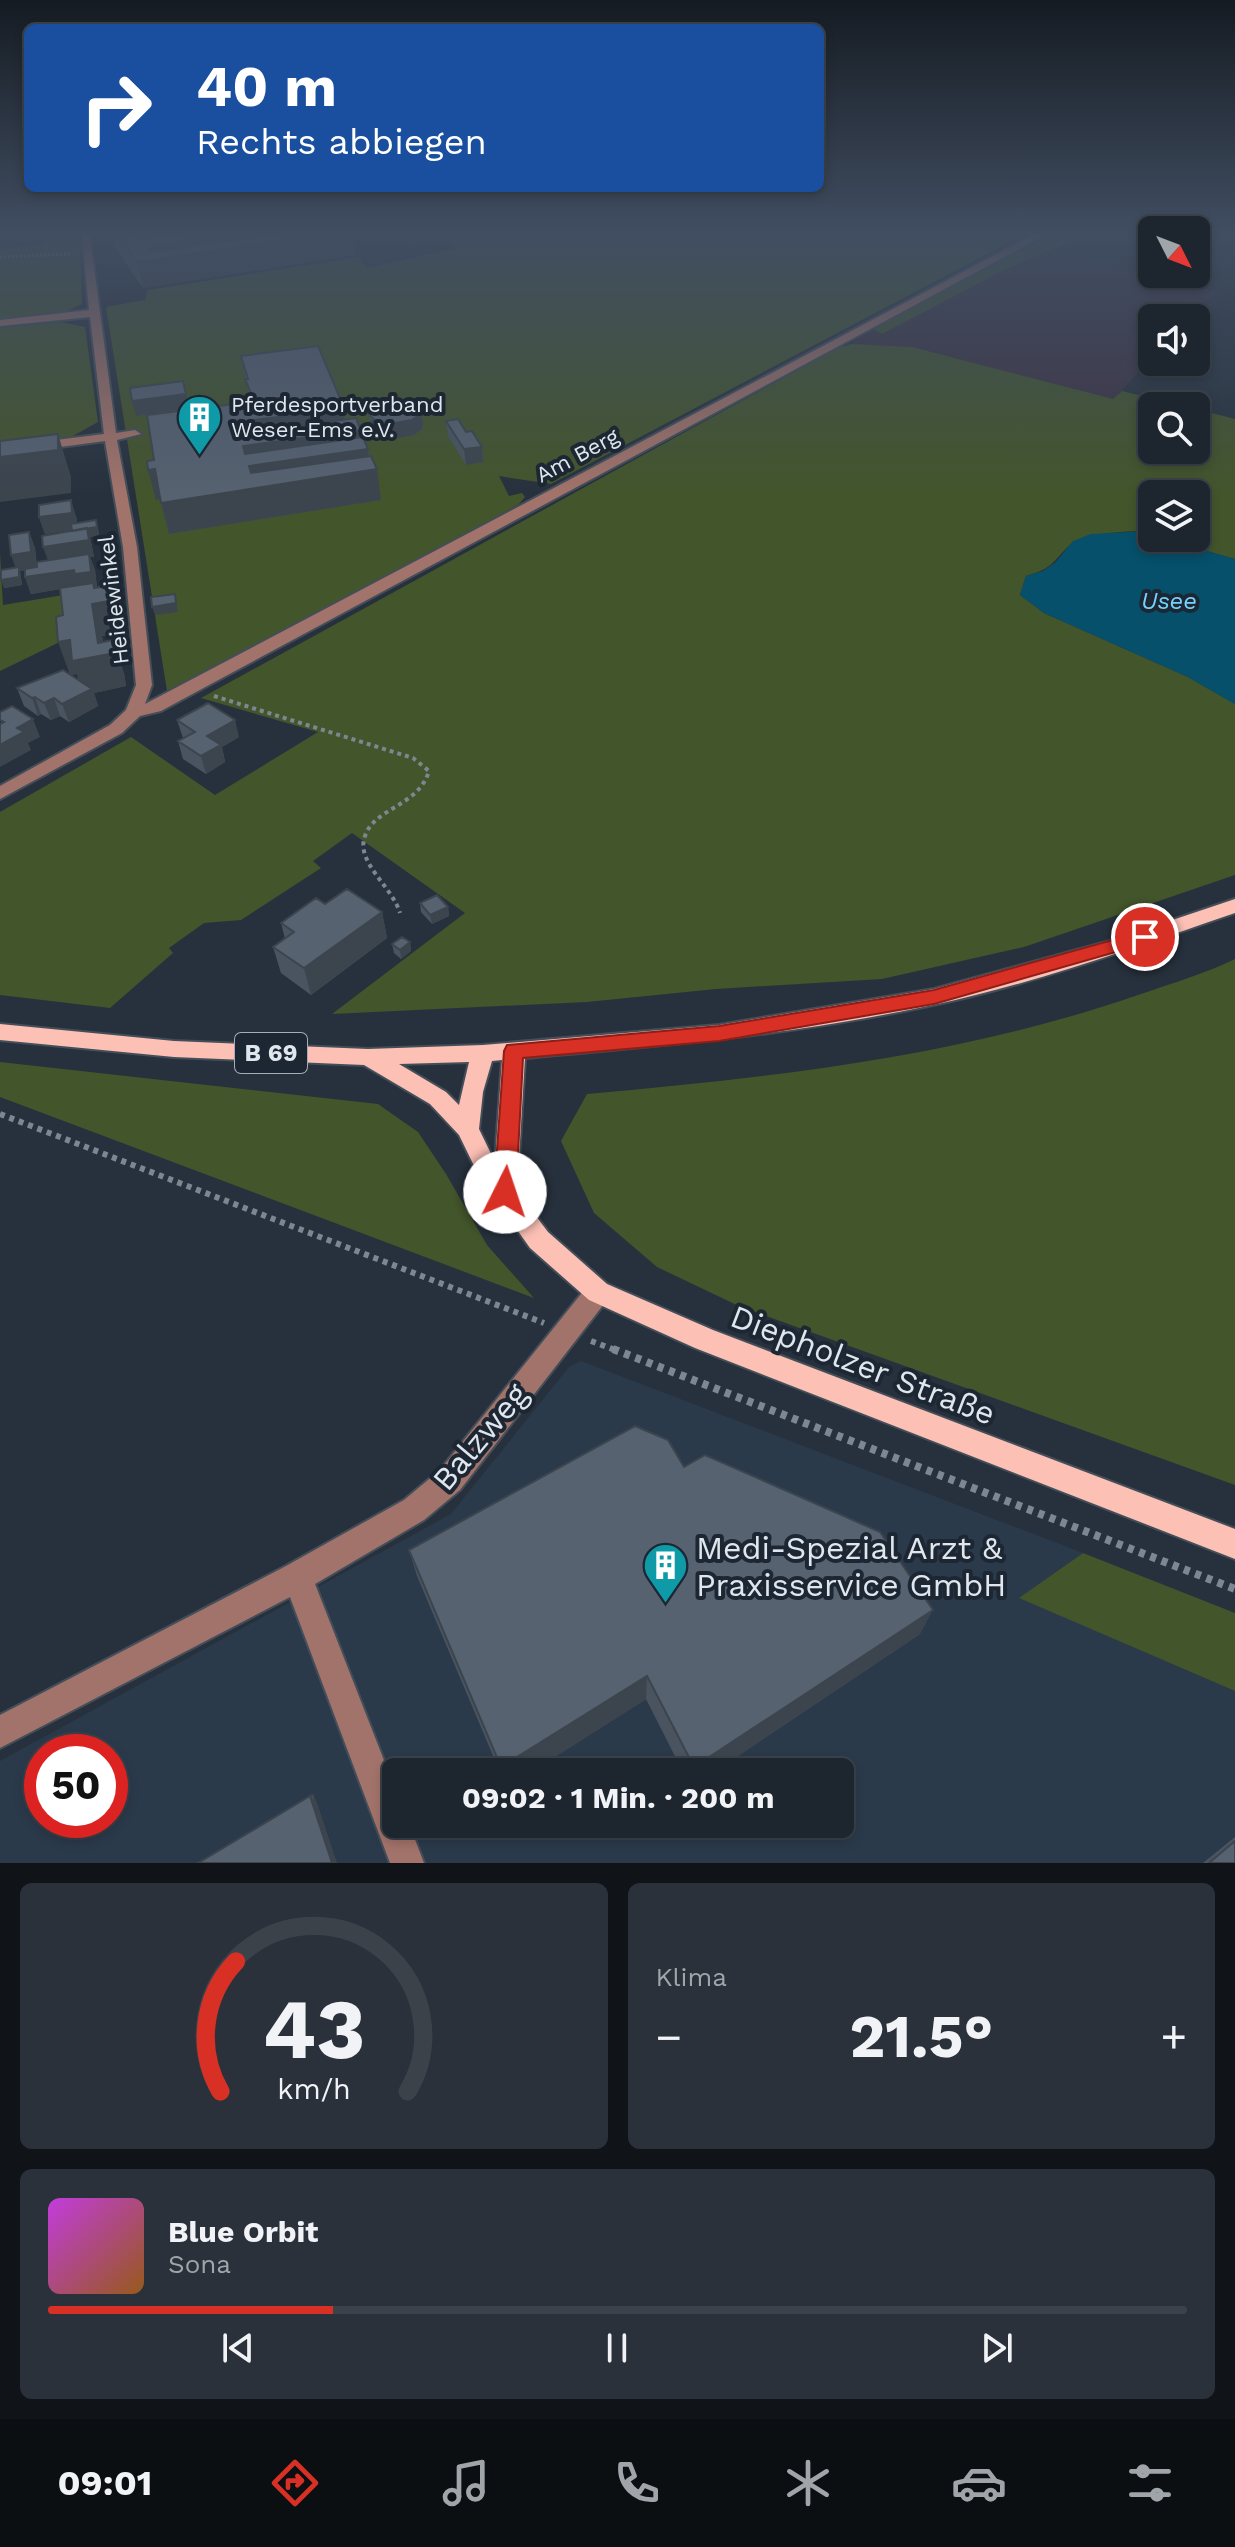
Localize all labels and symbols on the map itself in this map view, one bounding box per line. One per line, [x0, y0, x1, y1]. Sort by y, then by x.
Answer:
north arrow [1138, 216, 1210, 288]
place label: Pferdesportverband Weser-Ems e.V. [231, 392, 443, 442]
building icon: Pferdesportverband Weser-Ems e.V. [176, 393, 224, 456]
street label: Am Berg [532, 423, 623, 488]
street label: Heidewinkel [93, 534, 134, 666]
water label: Usee [1141, 587, 1197, 615]
pin [1111, 903, 1179, 971]
road number: B 69 [235, 1033, 307, 1073]
position arrow [463, 1150, 547, 1234]
street label: Diepholzer Straße [725, 1297, 1001, 1433]
street label: Balzweg [424, 1375, 536, 1498]
place label: Medi-Spezial Arzt & Praxisservice GmbH [696, 1529, 1006, 1604]
building icon: Medi-Spezial Arzt & Praxisservice GmbH [641, 1542, 689, 1605]
speed limit sign: 50 [24, 1734, 128, 1838]

